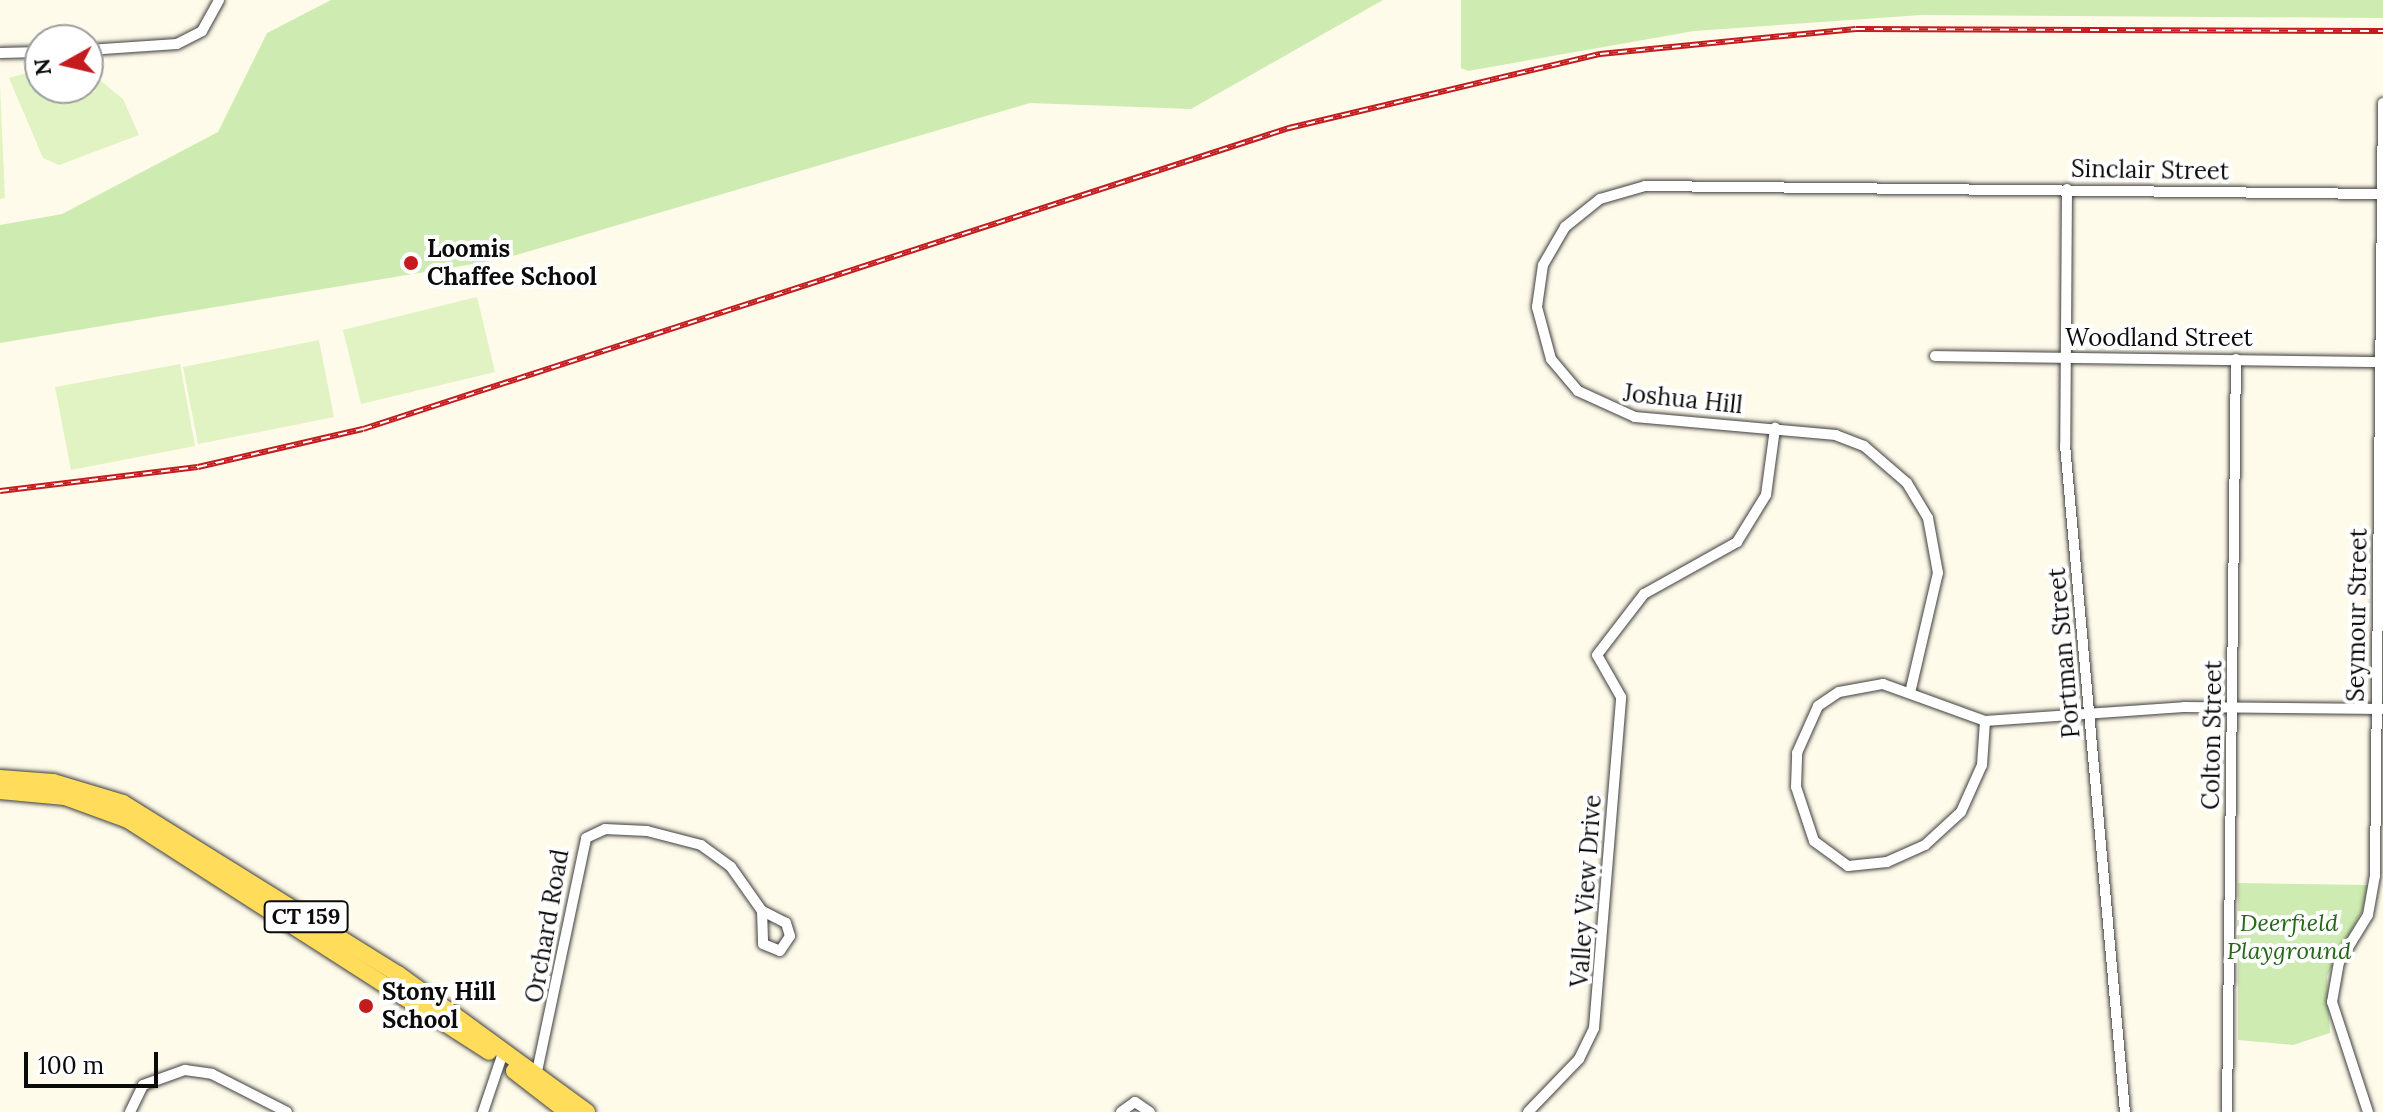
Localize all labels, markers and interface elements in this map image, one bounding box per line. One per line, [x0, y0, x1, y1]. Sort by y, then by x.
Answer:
north arrow [24, 24, 104, 104]
text: N [27, 57, 57, 77]
street label: Sinclair Street [2071, 154, 2229, 186]
place label: Loomis Chaffee School [427, 235, 597, 291]
marker: Loomis Chaffee School [402, 254, 420, 272]
street label: Woodland Street [2065, 324, 2253, 352]
street label: Joshua Hill [1622, 378, 1744, 420]
street label: Seymour Street [2341, 528, 2373, 702]
street label: Portman Street [2042, 567, 2086, 739]
street label: Colton Street [2196, 660, 2228, 810]
street label: Valley View Drive [1565, 794, 1607, 988]
street label: Orchard Road [519, 847, 575, 1005]
road number: CT 159 [262, 899, 350, 935]
park label: Deerfield Playground [2227, 909, 2351, 965]
place label: Stony Hill School [382, 978, 496, 1034]
marker: Stony Hill School [357, 997, 375, 1015]
scale bar [28, 1036, 162, 1086]
text: 100 m [38, 1050, 104, 1081]

